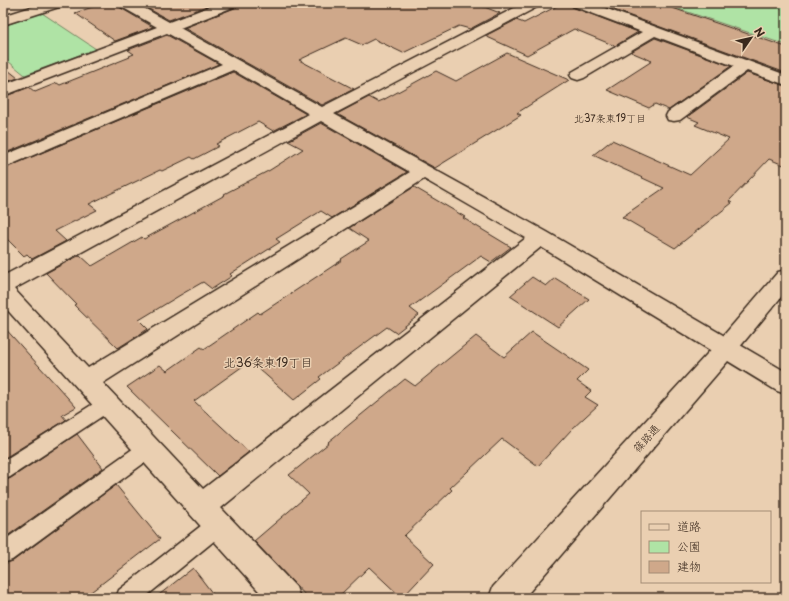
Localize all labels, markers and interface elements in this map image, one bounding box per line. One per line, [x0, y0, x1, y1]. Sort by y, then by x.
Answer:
north arrow [731, 18, 771, 58]
text: N [750, 24, 769, 41]
district label: 北37条東19丁目 [574, 110, 646, 125]
district label: 北36条東19丁目 [224, 353, 312, 371]
street label: 篠路通 [629, 420, 663, 456]
legend [641, 511, 771, 583]
text: 道路 [677, 517, 701, 535]
text: 公園 [677, 537, 701, 555]
text: 建物 [677, 557, 701, 575]

